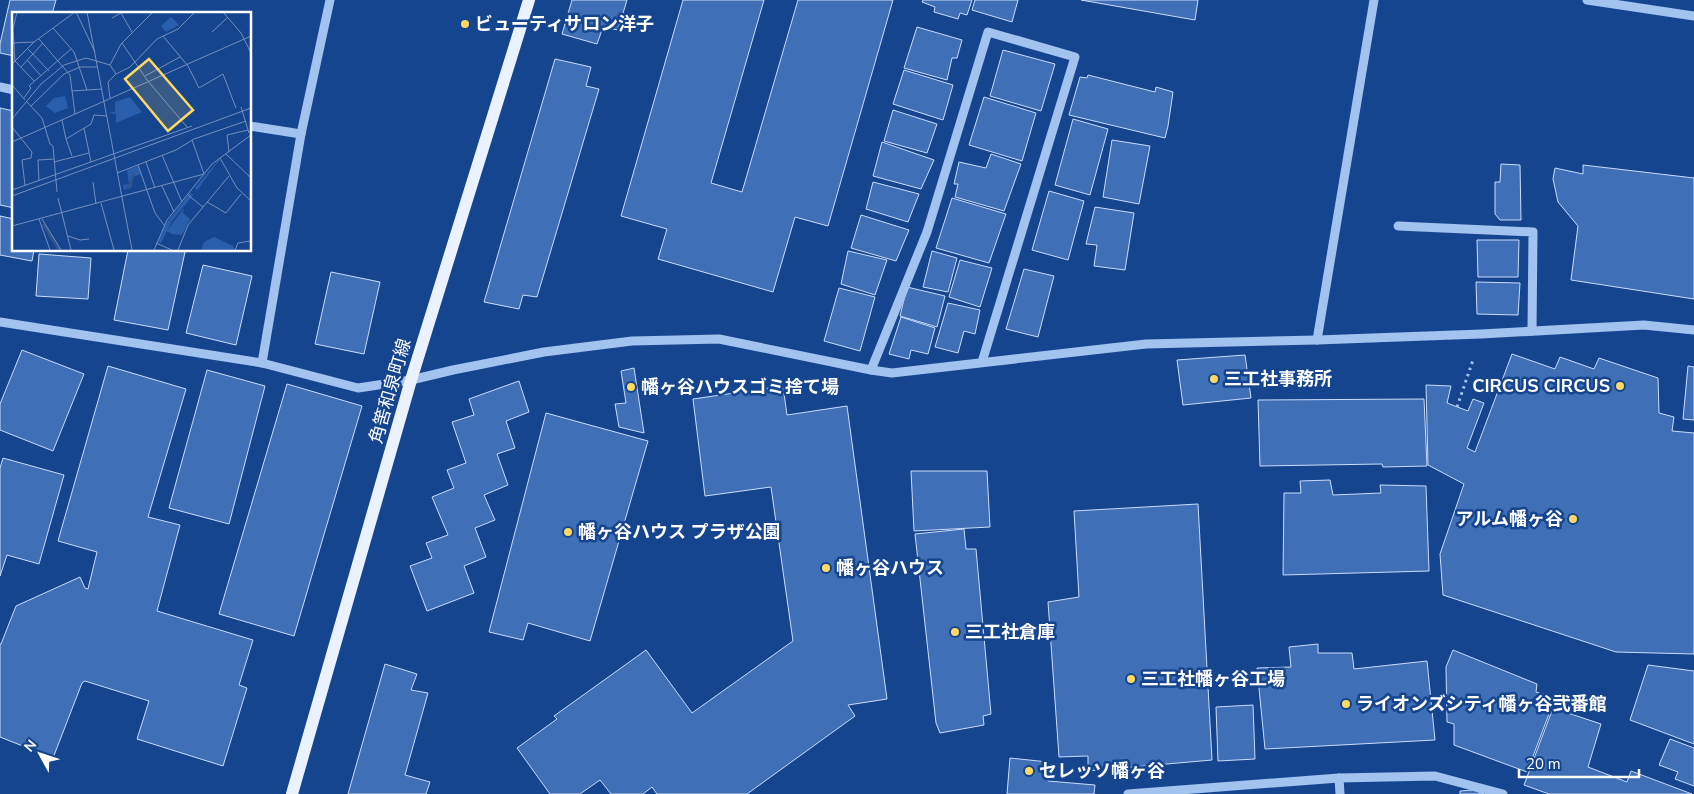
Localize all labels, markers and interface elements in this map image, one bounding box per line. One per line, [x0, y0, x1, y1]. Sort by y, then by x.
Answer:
inset map [12, 12, 251, 251]
place label: ビューティサロン洋子 [475, 12, 654, 36]
marker: ビューティサロン洋子 [459, 18, 471, 30]
street label: 角筈和泉町線 [364, 336, 416, 446]
place label: 三工社事務所 [1224, 367, 1332, 391]
marker: 三工社事務所 [1208, 373, 1220, 385]
place label: CIRCUS CIRCUS [1472, 374, 1610, 398]
place label: 幡ヶ谷ハウスゴミ捨て場 [641, 375, 839, 399]
marker: CIRCUS CIRCUS [1614, 380, 1626, 392]
marker: 幡ヶ谷ハウスゴミ捨て場 [625, 381, 637, 393]
place label: アルム幡ヶ谷 [1456, 507, 1563, 531]
marker: アルム幡ヶ谷 [1567, 513, 1579, 525]
place label: 幡ヶ谷ハウス プラザ公園 [578, 520, 781, 544]
marker: 幡ヶ谷ハウス プラザ公園 [562, 526, 574, 538]
place label: 幡ヶ谷ハウス [836, 556, 944, 580]
marker: 幡ヶ谷ハウス [820, 562, 832, 574]
place label: 三工社倉庫 [965, 620, 1055, 644]
marker: 三工社倉庫 [949, 626, 961, 638]
place label: 三工社幡ヶ谷工場 [1141, 667, 1285, 691]
marker: 三工社幡ヶ谷工場 [1125, 673, 1137, 685]
place label: ライオンズシティ幡ヶ谷弐番館 [1356, 692, 1607, 716]
marker: ライオンズシティ幡ヶ谷弐番館 [1340, 698, 1352, 710]
north arrow [15, 729, 65, 779]
text: N [20, 736, 41, 756]
scale bar [1519, 746, 1639, 778]
text: 20 m [1526, 754, 1561, 774]
place label: セレッソ幡ヶ谷 [1039, 759, 1165, 783]
marker: セレッソ幡ヶ谷 [1023, 765, 1035, 777]

